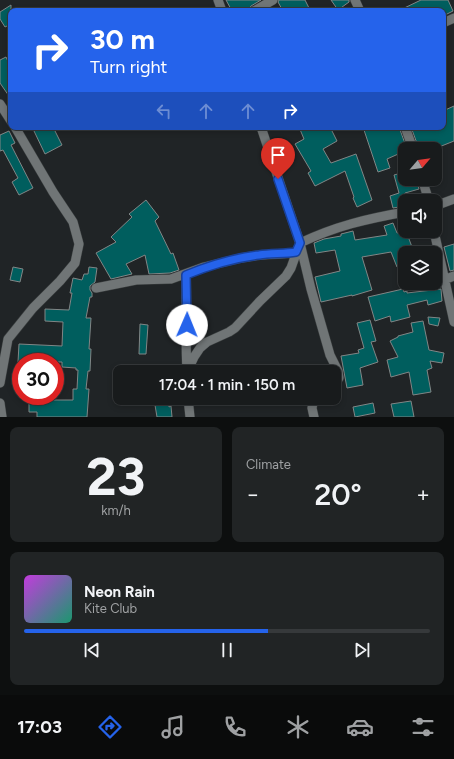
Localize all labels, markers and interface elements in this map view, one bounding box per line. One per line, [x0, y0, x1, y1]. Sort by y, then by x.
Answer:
text: 30 m [90, 22, 155, 56]
icon: right [24, 24, 76, 76]
text: Turn right [90, 56, 167, 78]
icon: left [153, 100, 175, 122]
icon: ahead [195, 100, 217, 122]
icon: ahead [237, 100, 259, 122]
icon: right [279, 100, 301, 122]
pin [261, 138, 295, 179]
north arrow [398, 142, 442, 186]
map controls [398, 142, 442, 290]
icon: arrive [267, 144, 289, 166]
button: sound [398, 194, 442, 238]
button: layers [398, 246, 442, 290]
position arrow [166, 304, 208, 346]
speed limit sign: 30 [12, 353, 64, 405]
text: 17:04 · 1 min · 150 m [159, 376, 295, 394]
text: 23 [86, 446, 146, 508]
text: Climate [246, 457, 291, 472]
text: 20° [314, 476, 362, 513]
text: − [246, 481, 260, 508]
text: + [416, 481, 430, 508]
text: km/h [101, 503, 131, 518]
text: Neon Rain [84, 583, 155, 601]
text: Kite Club [84, 601, 137, 616]
icon: previous [81, 639, 103, 661]
icon: pause [216, 639, 238, 661]
icon: next [351, 639, 373, 661]
icon: directions [96, 713, 124, 741]
icon: music [159, 713, 187, 741]
icon: phone [221, 713, 249, 741]
icon: climate [284, 713, 312, 741]
icon: car [346, 713, 374, 741]
icon: filters [409, 713, 437, 741]
text: 17:03 [17, 716, 62, 738]

